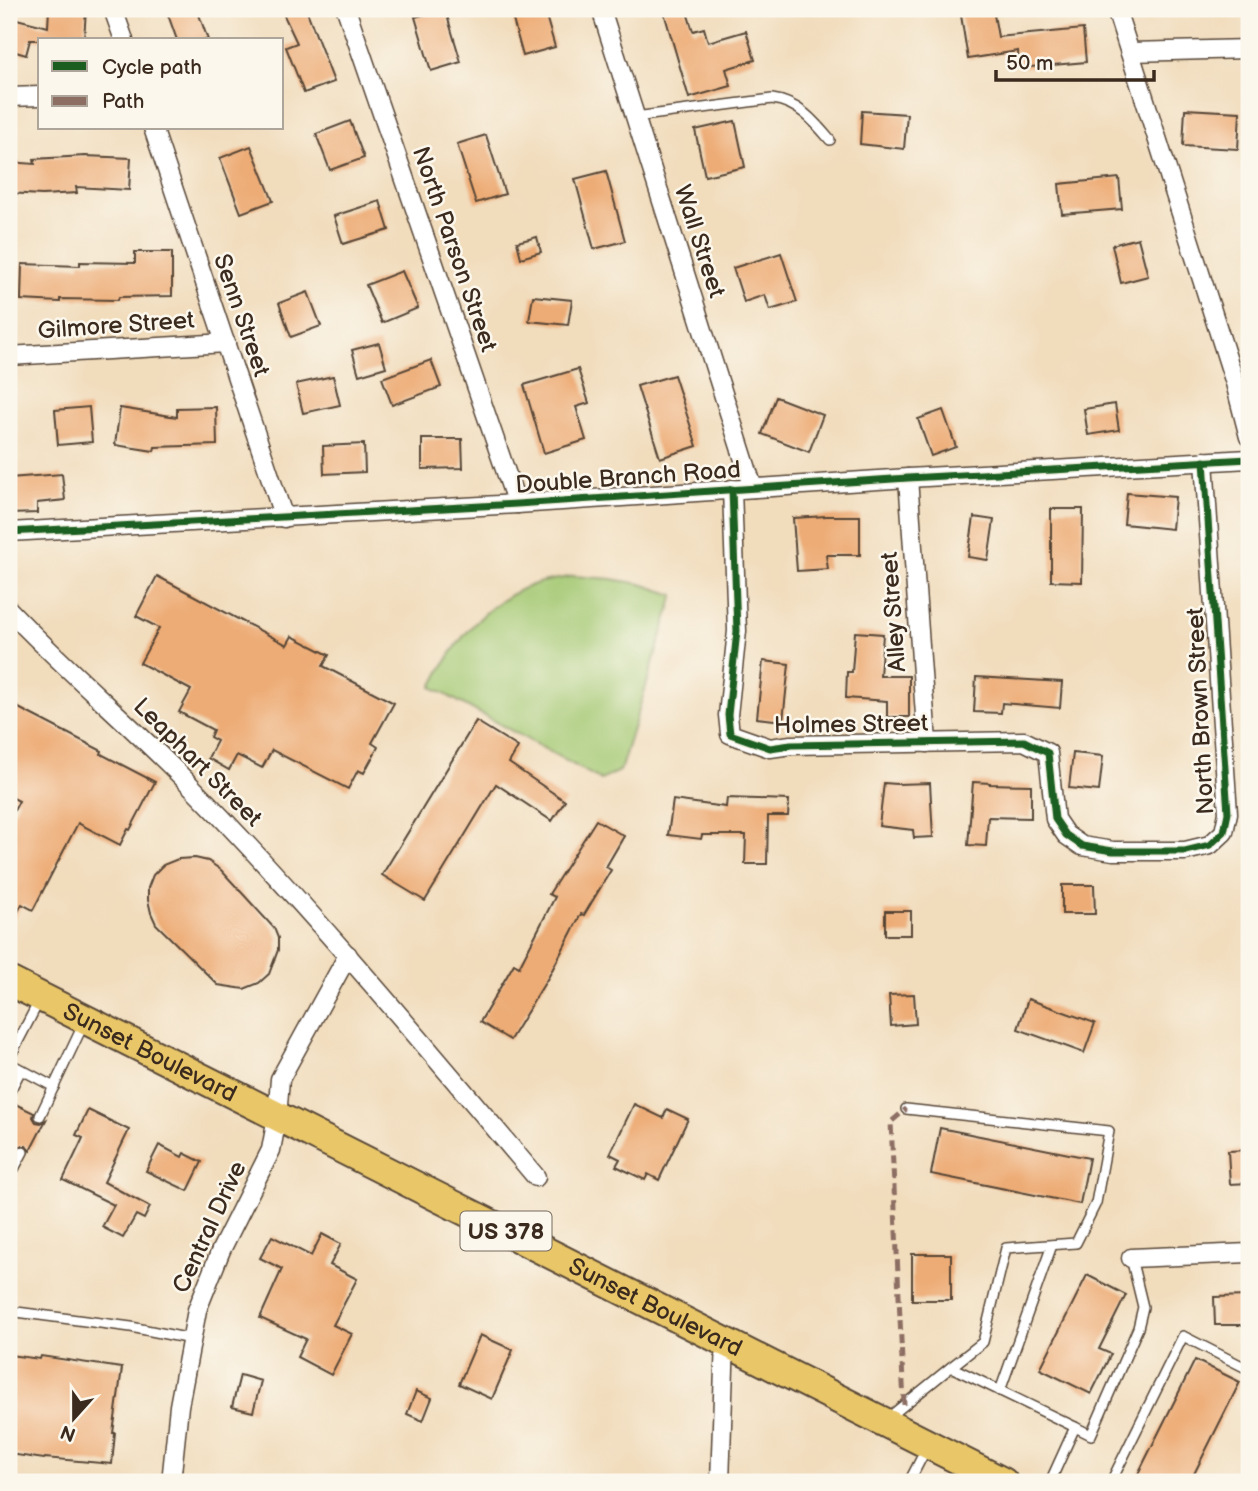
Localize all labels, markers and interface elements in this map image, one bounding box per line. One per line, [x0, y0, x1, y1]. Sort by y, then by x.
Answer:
legend [38, 38, 284, 130]
scale bar [996, 38, 1153, 82]
text: 50 m [1006, 51, 1053, 76]
text: Cycle path [102, 55, 202, 80]
text: Path [102, 89, 144, 114]
street label: North Parson Street [406, 143, 503, 356]
street label: Wall Street [668, 181, 732, 302]
street label: Senn Street [207, 250, 276, 381]
street label: Gilmore Street [37, 306, 196, 345]
street label: Double Branch Road [514, 455, 742, 500]
street label: Alley Street [875, 550, 912, 673]
street label: North Brown Street [1181, 606, 1220, 815]
street label: Leaphart Street [127, 692, 268, 833]
street label: Holmes Street [774, 709, 929, 740]
street label: Sunset Boulevard [58, 997, 241, 1109]
street label: Central Drive [166, 1157, 253, 1298]
road number: US 378 [461, 1212, 552, 1250]
street label: Sunset Boulevard [563, 1252, 747, 1363]
north arrow [38, 1382, 108, 1452]
text: N [58, 1419, 79, 1446]

